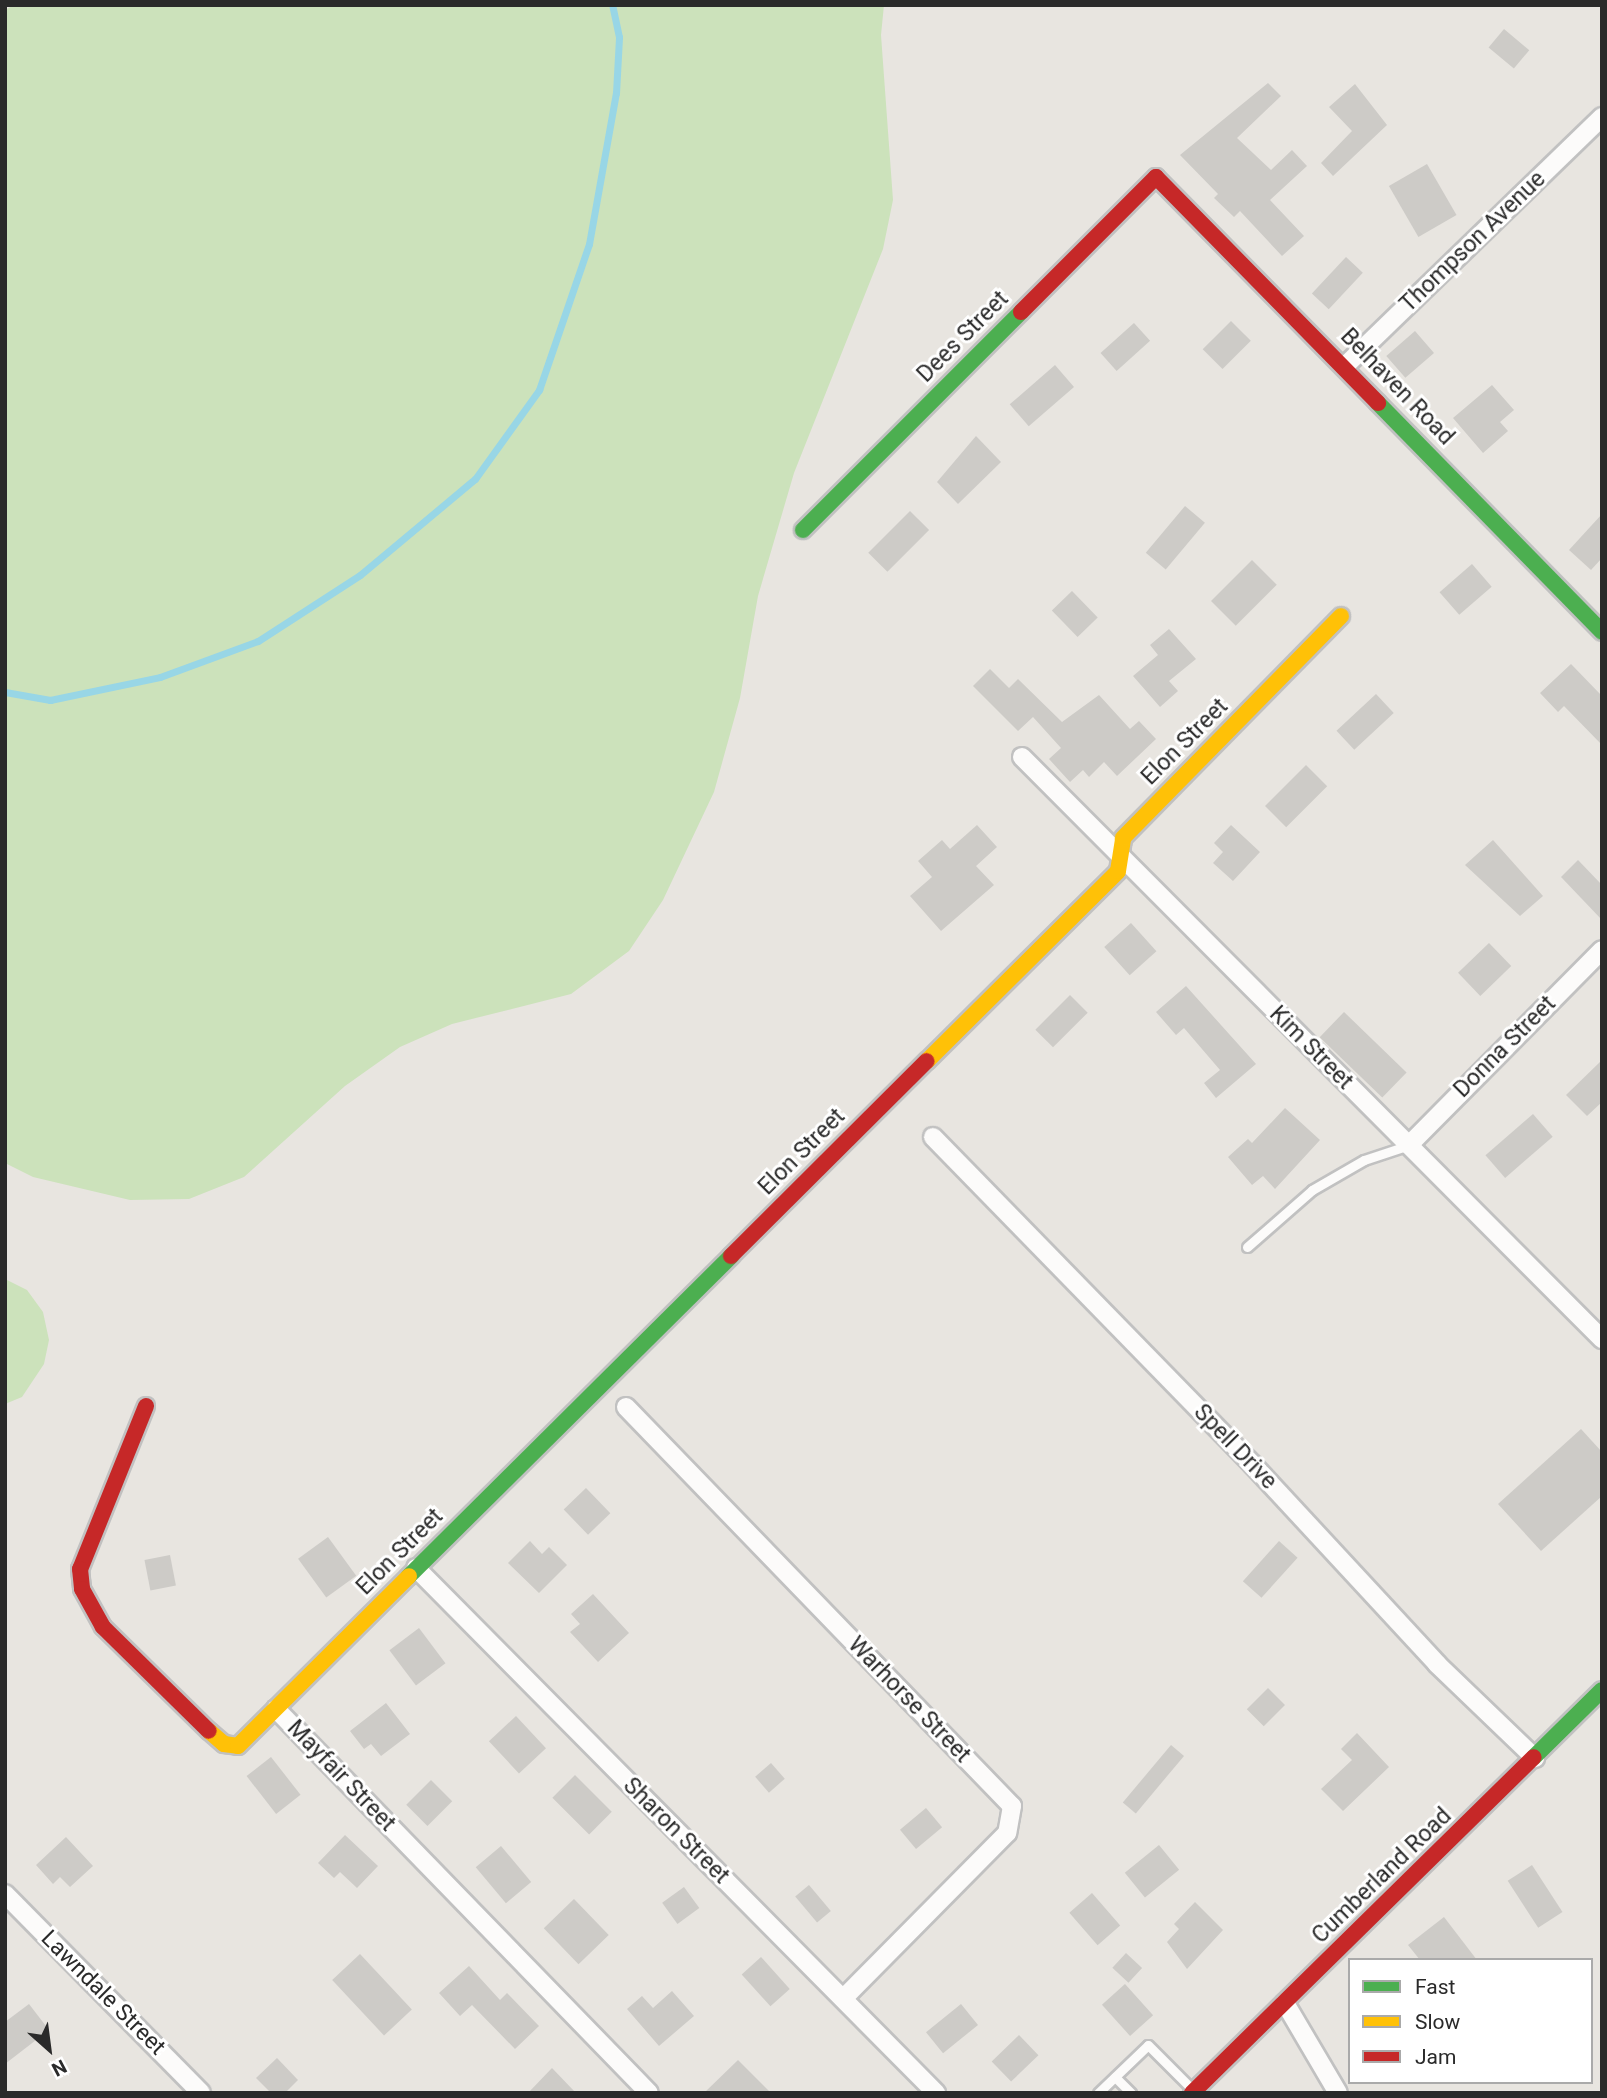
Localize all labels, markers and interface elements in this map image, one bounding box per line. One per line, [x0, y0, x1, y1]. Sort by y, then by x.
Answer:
street label: Thompson Avenue [1395, 166, 1551, 318]
street label: Dees Street [912, 286, 1014, 388]
street label: Belhaven Road [1334, 323, 1460, 451]
street label: Elon Street [1136, 693, 1234, 791]
street label: Donna Street [1448, 990, 1562, 1104]
street label: Kim Street [1264, 1001, 1358, 1095]
street label: Elon Street [753, 1103, 851, 1201]
street label: Spell Drive [1188, 1399, 1282, 1495]
street label: Elon Street [351, 1503, 449, 1601]
street label: Warhorse Street [842, 1631, 976, 1769]
street label: Mayfair Street [281, 1715, 401, 1837]
street label: Sharon Street [617, 1772, 735, 1890]
street label: Cumberland Road [1307, 1803, 1457, 1949]
street label: Lawndale Street [35, 1925, 171, 2061]
legend [1348, 1958, 1593, 2084]
text: Fast [1415, 1975, 1455, 1999]
text: Slow [1415, 2010, 1460, 2034]
north arrow [14, 2014, 84, 2084]
text: Jam [1415, 2045, 1456, 2069]
text: N [48, 2055, 70, 2081]

